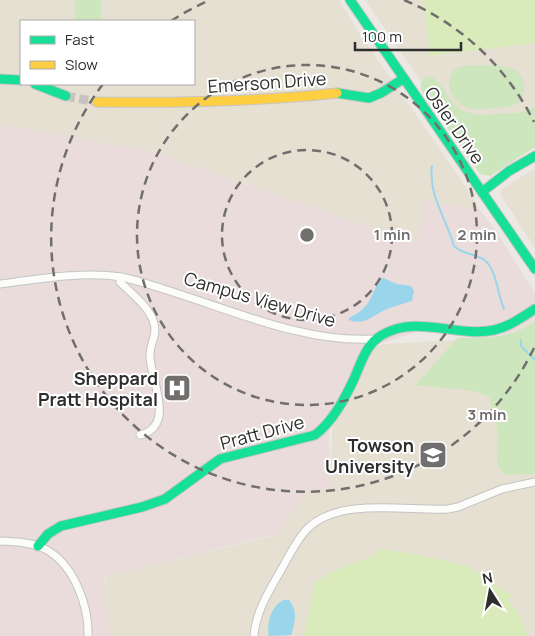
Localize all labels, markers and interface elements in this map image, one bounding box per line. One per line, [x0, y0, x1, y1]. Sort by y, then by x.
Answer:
legend [20, 20, 195, 85]
scale bar [355, 20, 461, 52]
text: 100 m [362, 26, 402, 47]
text: Fast [65, 29, 94, 50]
text: Slow [65, 54, 98, 75]
street label: Emerson Drive [207, 66, 327, 98]
street label: Osler Drive [420, 82, 490, 168]
text: 1 min [374, 224, 410, 245]
text: 2 min [457, 224, 497, 245]
centre of rings [298, 226, 316, 244]
street label: Campus View Drive [181, 266, 339, 332]
place label: Sheppard Pratt Hospital [38, 366, 158, 411]
hospital icon: Sheppard Pratt Hospital [162, 373, 192, 403]
text: 3 min [468, 404, 506, 425]
street label: Pratt Drive [217, 409, 307, 455]
place label: Towson University [325, 433, 414, 478]
school or university icon: Towson University [418, 440, 448, 470]
north arrow [465, 566, 515, 616]
text: N [481, 567, 494, 588]

